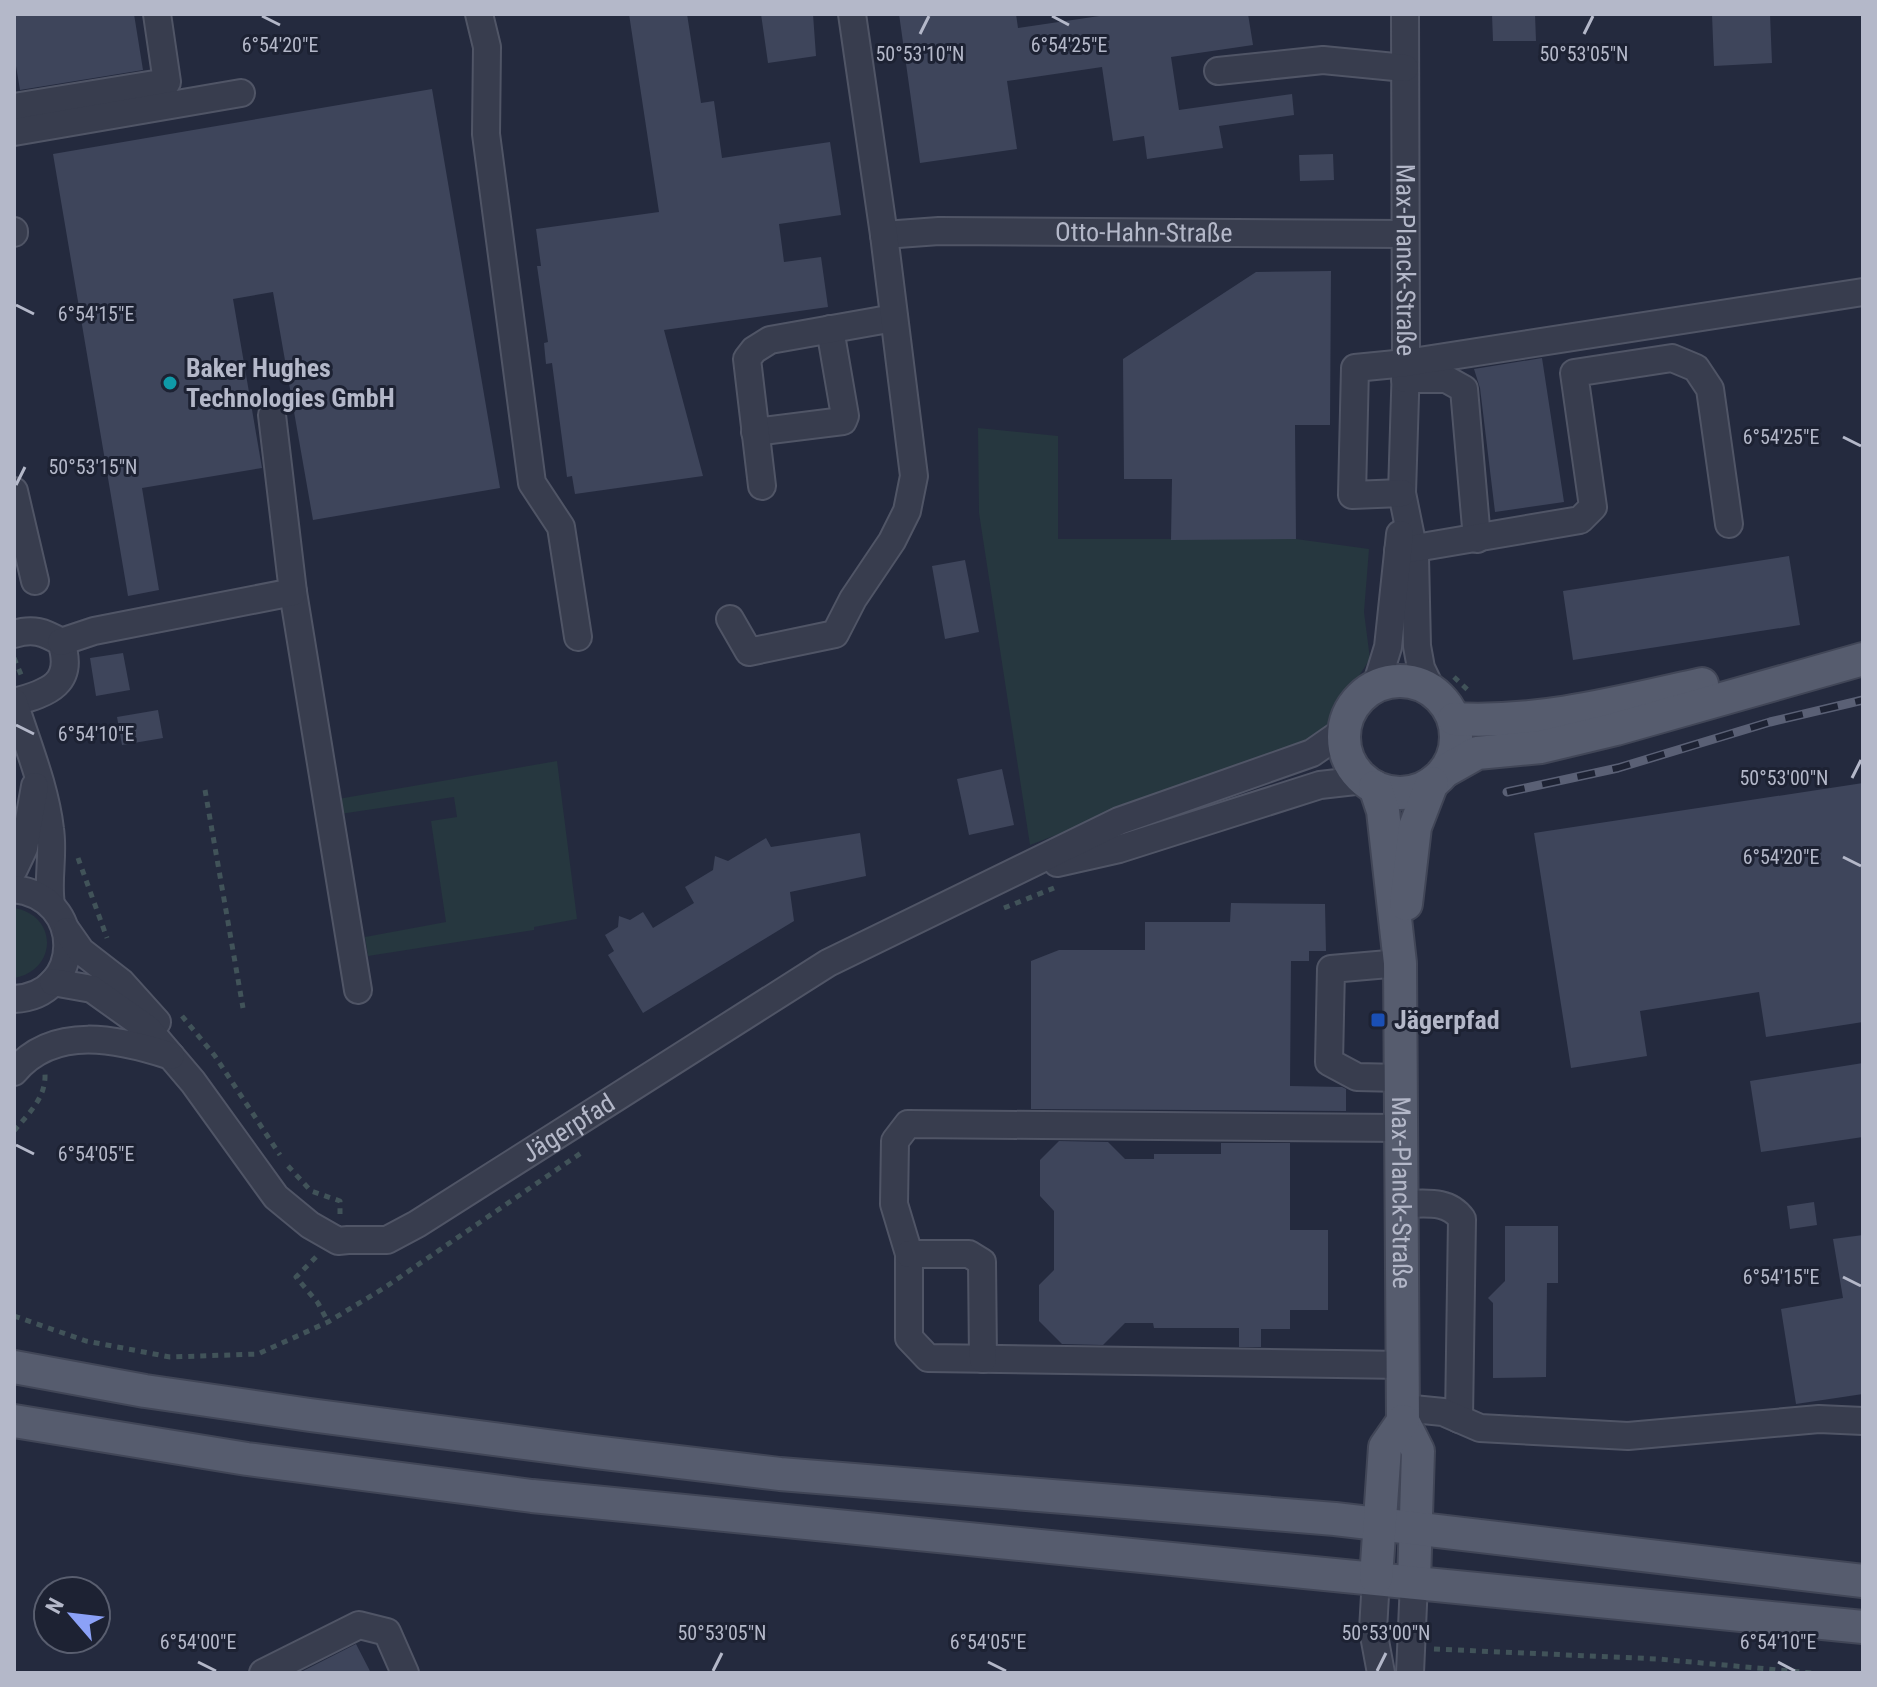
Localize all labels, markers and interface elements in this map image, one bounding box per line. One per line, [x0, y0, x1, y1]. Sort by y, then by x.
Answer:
text: 6°54'20"E [242, 33, 318, 57]
text: 6°54'25"E [1031, 33, 1107, 57]
text: 50°53'10"N [875, 42, 965, 66]
text: 50°53'05"N [1539, 42, 1629, 66]
street label: Max-Planck-Straße [1390, 164, 1421, 356]
street label: Otto-Hahn-Straße [1055, 217, 1233, 248]
text: 6°54'15"E [58, 302, 134, 326]
place label: Baker Hughes Technologies GmbH [186, 353, 395, 413]
marker: Baker Hughes Technologies GmbH [161, 374, 179, 392]
text: 6°54'25"E [1743, 425, 1819, 449]
text: 50°53'15"N [48, 455, 138, 479]
text: 6°54'10"E [58, 722, 134, 746]
text: 50°53'00"N [1739, 766, 1829, 790]
text: 6°54'20"E [1743, 845, 1819, 869]
place label: Jägerpfad [1394, 1005, 1500, 1035]
marker: Jägerpfad [1369, 1011, 1387, 1029]
street label: Jägerpfad [516, 1087, 620, 1169]
street label: Max-Planck-Straße [1386, 1096, 1417, 1289]
text: 6°54'05"E [58, 1142, 134, 1166]
text: 6°54'15"E [1743, 1265, 1819, 1289]
north arrow [32, 1575, 112, 1655]
text: N [41, 1594, 69, 1618]
text: 50°53'05"N [677, 1621, 767, 1645]
text: 50°53'00"N [1341, 1621, 1431, 1645]
text: 6°54'00"E [160, 1630, 236, 1654]
text: 6°54'05"E [950, 1630, 1026, 1654]
text: 6°54'10"E [1740, 1630, 1816, 1654]

